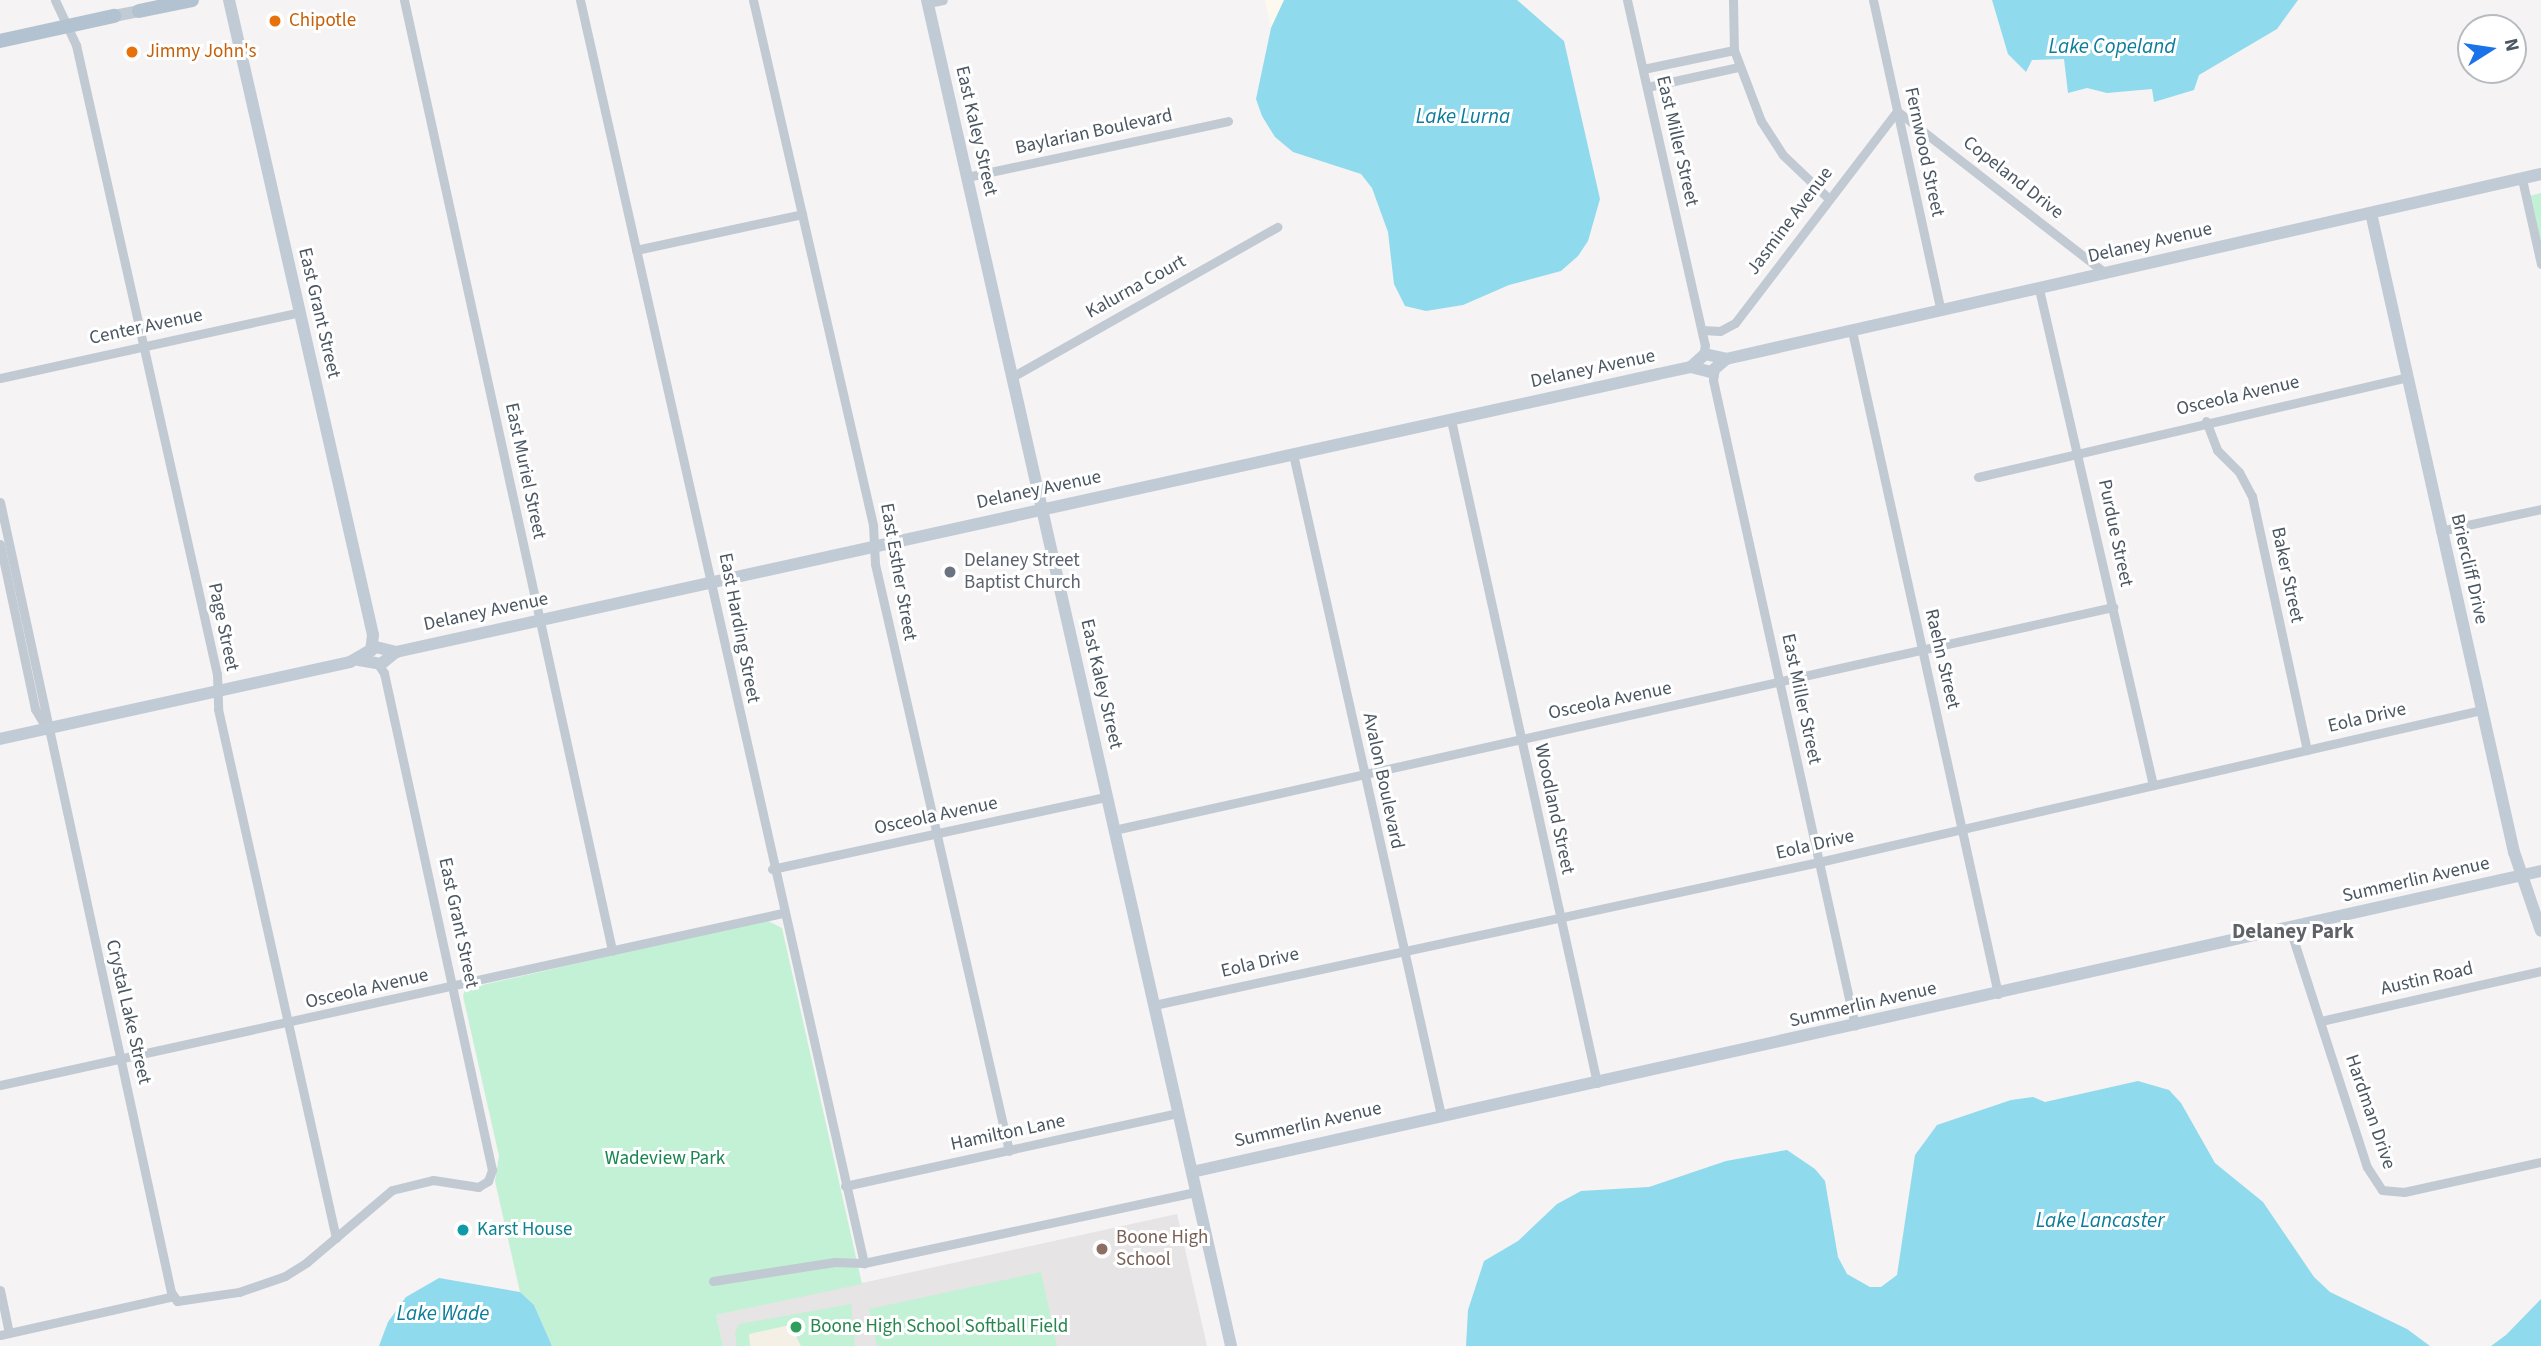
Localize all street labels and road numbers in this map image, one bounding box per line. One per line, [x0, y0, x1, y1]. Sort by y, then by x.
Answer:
street label: East Kaley Street [950, 64, 1002, 198]
street label: East Miller Street [1651, 74, 1703, 208]
street label: Fernwood Street [1899, 85, 1949, 219]
street label: Baylarian Boulevard [1013, 104, 1175, 160]
street label: Copeland Drive [1958, 132, 2068, 224]
street label: Jasmine Avenue [1742, 163, 1838, 279]
street label: Delaney Avenue [2086, 218, 2214, 268]
street label: East Grant Street [293, 246, 345, 380]
street label: Kalurna Court [1082, 250, 1190, 324]
street label: Center Avenue [87, 304, 205, 350]
street label: Delaney Avenue [1529, 345, 1657, 393]
street label: Osceola Avenue [2174, 371, 2302, 421]
street label: East Muriel Street [499, 401, 551, 541]
street label: Delaney Avenue [975, 466, 1103, 514]
street label: Purdue Street [2092, 477, 2138, 589]
street label: East Esther Street [875, 501, 921, 643]
street label: Briercliff Drive [2445, 512, 2493, 626]
street label: Baker Street [2266, 525, 2308, 625]
street label: East Harding Street [713, 551, 765, 705]
street label: Page Street [203, 581, 243, 673]
street label: Delaney Avenue [422, 588, 550, 636]
street label: Raehn Street [1919, 607, 1965, 711]
street label: East Kaley Street [1075, 617, 1127, 751]
street label: East Miller Street [1776, 632, 1826, 766]
street label: Osceola Avenue [1546, 677, 1674, 725]
street label: Eola Drive [2326, 698, 2408, 738]
street label: Avalon Boulevard [1357, 711, 1409, 851]
street label: Woodland Street [1529, 742, 1579, 876]
street label: Osceola Avenue [872, 792, 1000, 840]
street label: Eola Drive [1774, 825, 1856, 865]
street label: Summerlin Avenue [2340, 852, 2492, 908]
street label: East Grant Street [433, 856, 483, 990]
street label: Crystal Lake Street [100, 938, 156, 1086]
street label: Eola Drive [1219, 943, 1301, 983]
street label: Austin Road [2379, 957, 2475, 1001]
street label: Osceola Avenue [303, 964, 431, 1014]
street label: Summerlin Avenue [1787, 977, 1939, 1033]
street label: Hardman Drive [2340, 1052, 2400, 1172]
street label: Summerlin Avenue [1232, 1097, 1384, 1153]
street label: Hamilton Lane [949, 1110, 1067, 1156]

